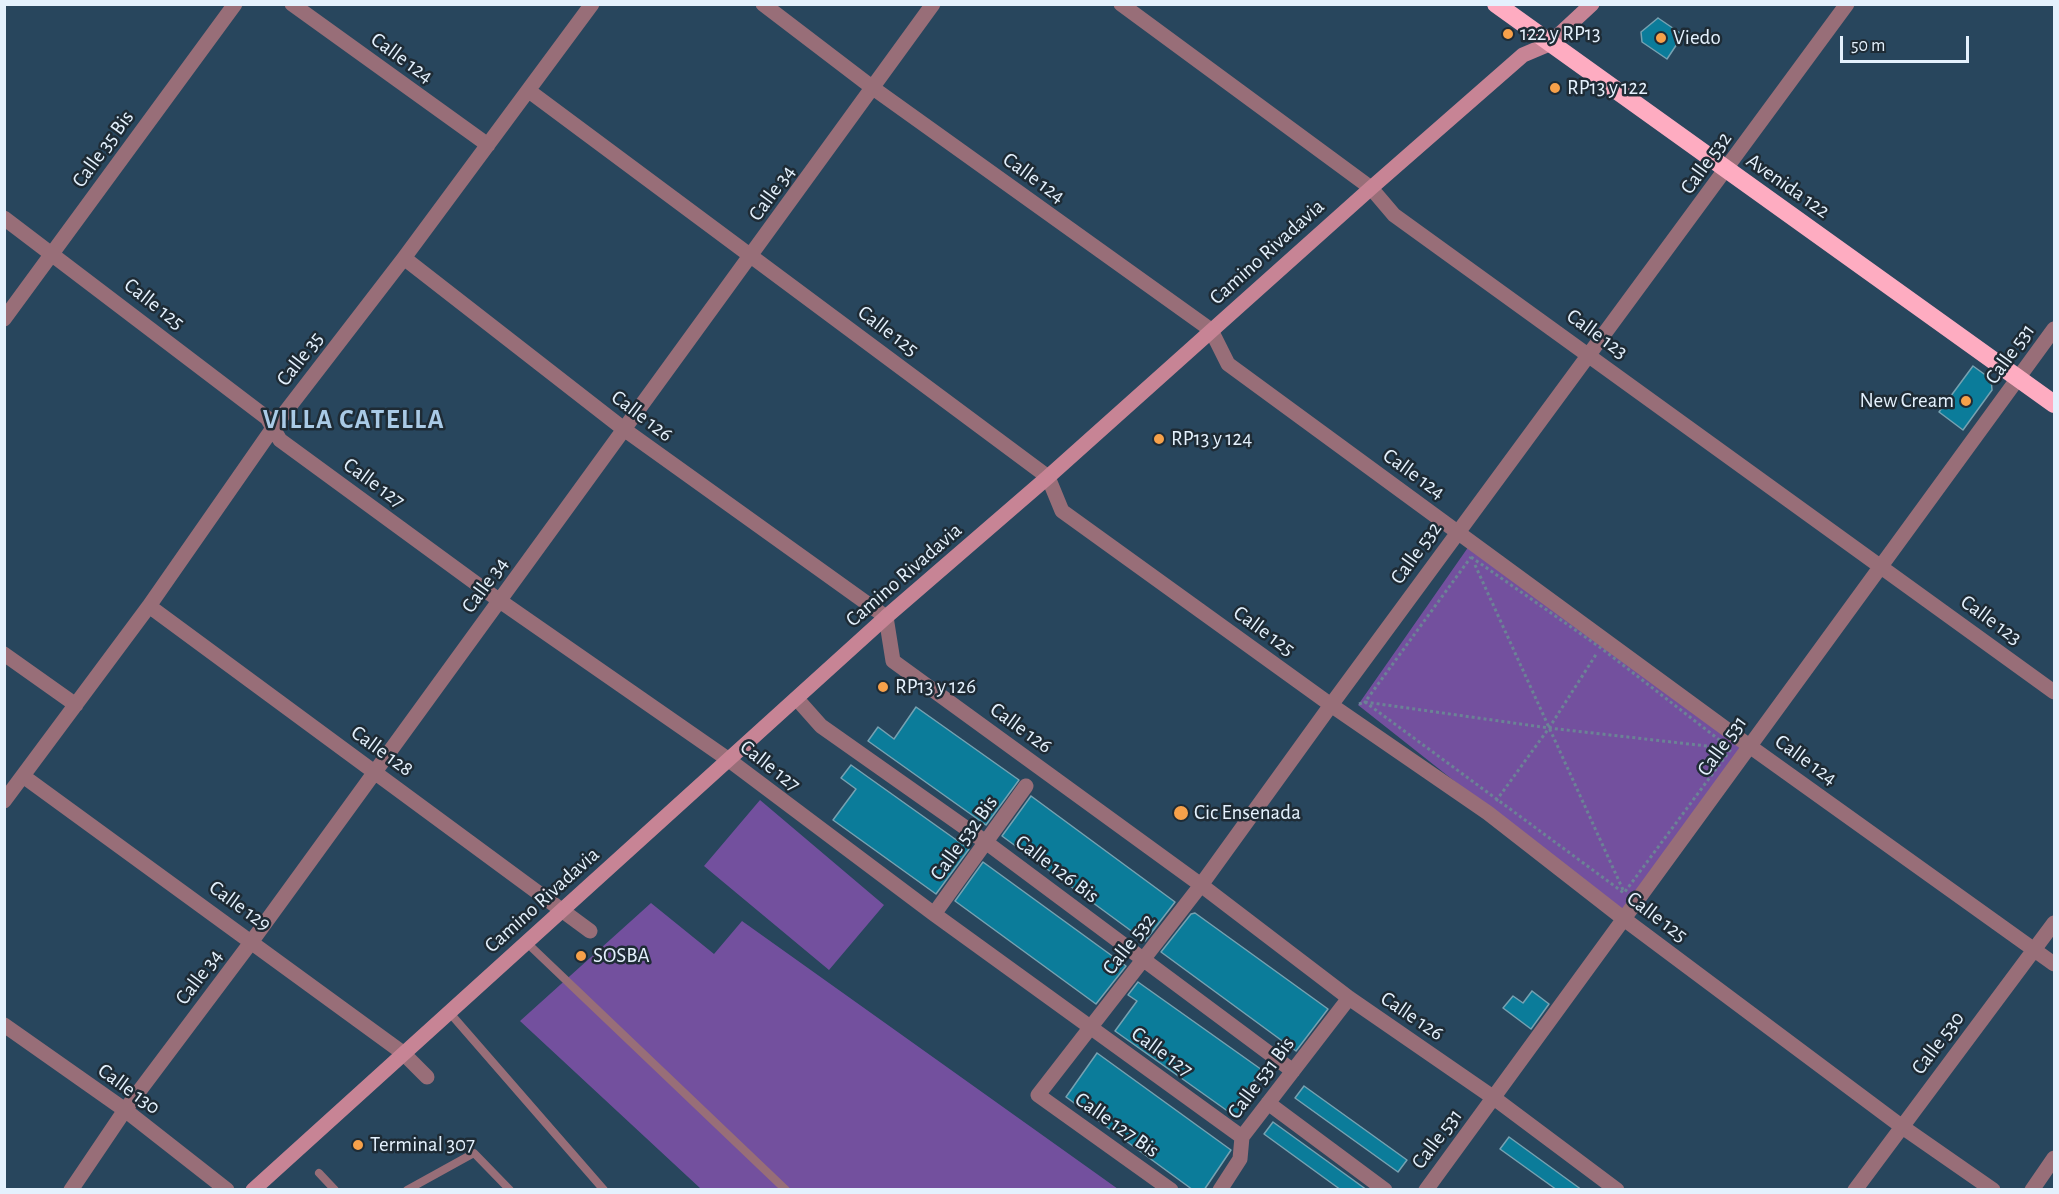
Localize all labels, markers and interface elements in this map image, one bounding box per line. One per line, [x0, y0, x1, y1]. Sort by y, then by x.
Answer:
place label: 122 y RP13 [1520, 21, 1601, 47]
scale bar [1843, 24, 1972, 62]
place label: Viedo [1673, 25, 1721, 51]
street label: Calle 124 [366, 27, 438, 89]
marker: 122 y RP13 [1501, 27, 1515, 41]
marker: Viedo [1654, 31, 1668, 45]
text: 50 m [1851, 37, 1885, 55]
place label: RP13 y 122 [1567, 75, 1648, 101]
marker: RP13 y 122 [1548, 81, 1562, 95]
street label: Calle 35 Bis [67, 106, 139, 192]
street label: Calle 532 [1675, 127, 1737, 199]
street label: Calle 124 [998, 147, 1070, 209]
street label: Avenida 122 [1741, 148, 1835, 224]
street label: Calle 34 [743, 160, 801, 226]
street label: Camino Rivadavia [1204, 194, 1330, 310]
street label: Calle 125 [119, 273, 189, 335]
street label: Calle 125 [853, 300, 923, 362]
street label: Calle 123 [1561, 303, 1633, 365]
street label: Calle 531 [1980, 319, 2040, 389]
street label: Calle 35 [271, 327, 329, 391]
street label: Calle 126 [606, 385, 678, 447]
place label: New Cream [1860, 388, 1954, 414]
marker: New Cream [1959, 394, 1973, 408]
district label: VILLA CATELLA [263, 404, 445, 436]
place label: RP13 y 124 [1171, 426, 1252, 452]
marker: RP13 y 124 [1152, 432, 1166, 446]
street label: Calle 124 [1378, 443, 1450, 505]
street label: Calle 127 [338, 452, 410, 514]
street label: Calle 532 [1385, 517, 1447, 589]
street label: Camino Rivadavia [841, 518, 967, 632]
street label: Calle 34 [456, 552, 514, 618]
street label: Calle 123 [1955, 589, 2027, 651]
street label: Calle 125 [1228, 600, 1300, 662]
place label: RP13 y 126 [895, 674, 976, 700]
marker: RP13 y 126 [876, 680, 890, 694]
street label: Calle 126 [985, 697, 1057, 759]
street label: Calle 531 [1692, 711, 1752, 781]
street label: Calle 128 [346, 720, 418, 782]
street label: Calle 124 [1770, 729, 1842, 791]
street label: Calle 127 [735, 735, 805, 797]
street label: Calle 532 Bis [925, 791, 1003, 885]
place label: Cic Ensenada [1194, 800, 1301, 826]
marker: Cic Ensenada [1172, 804, 1190, 822]
street label: Calle 126 Bis [1010, 829, 1104, 909]
street label: Camino Rivadavia [479, 842, 605, 958]
street label: Calle 129 [204, 875, 276, 937]
street label: Calle 125 [1622, 886, 1692, 948]
street label: Calle 532 [1097, 908, 1161, 980]
place label: SOSBA [593, 943, 650, 969]
street label: Calle 34 [170, 944, 228, 1010]
marker: SOSBA [574, 949, 588, 963]
street label: Calle 126 [1376, 986, 1448, 1046]
street label: Calle 530 [1906, 1006, 1970, 1080]
street label: Calle 127 [1126, 1021, 1198, 1083]
street label: Calle 531 Bis [1222, 1032, 1300, 1124]
street label: Calle 130 [93, 1058, 165, 1120]
street label: Calle 127 Bis [1070, 1087, 1164, 1163]
street label: Calle 531 [1406, 1104, 1468, 1174]
place label: Terminal 307 [370, 1132, 475, 1158]
marker: Terminal 307 [351, 1138, 365, 1152]

